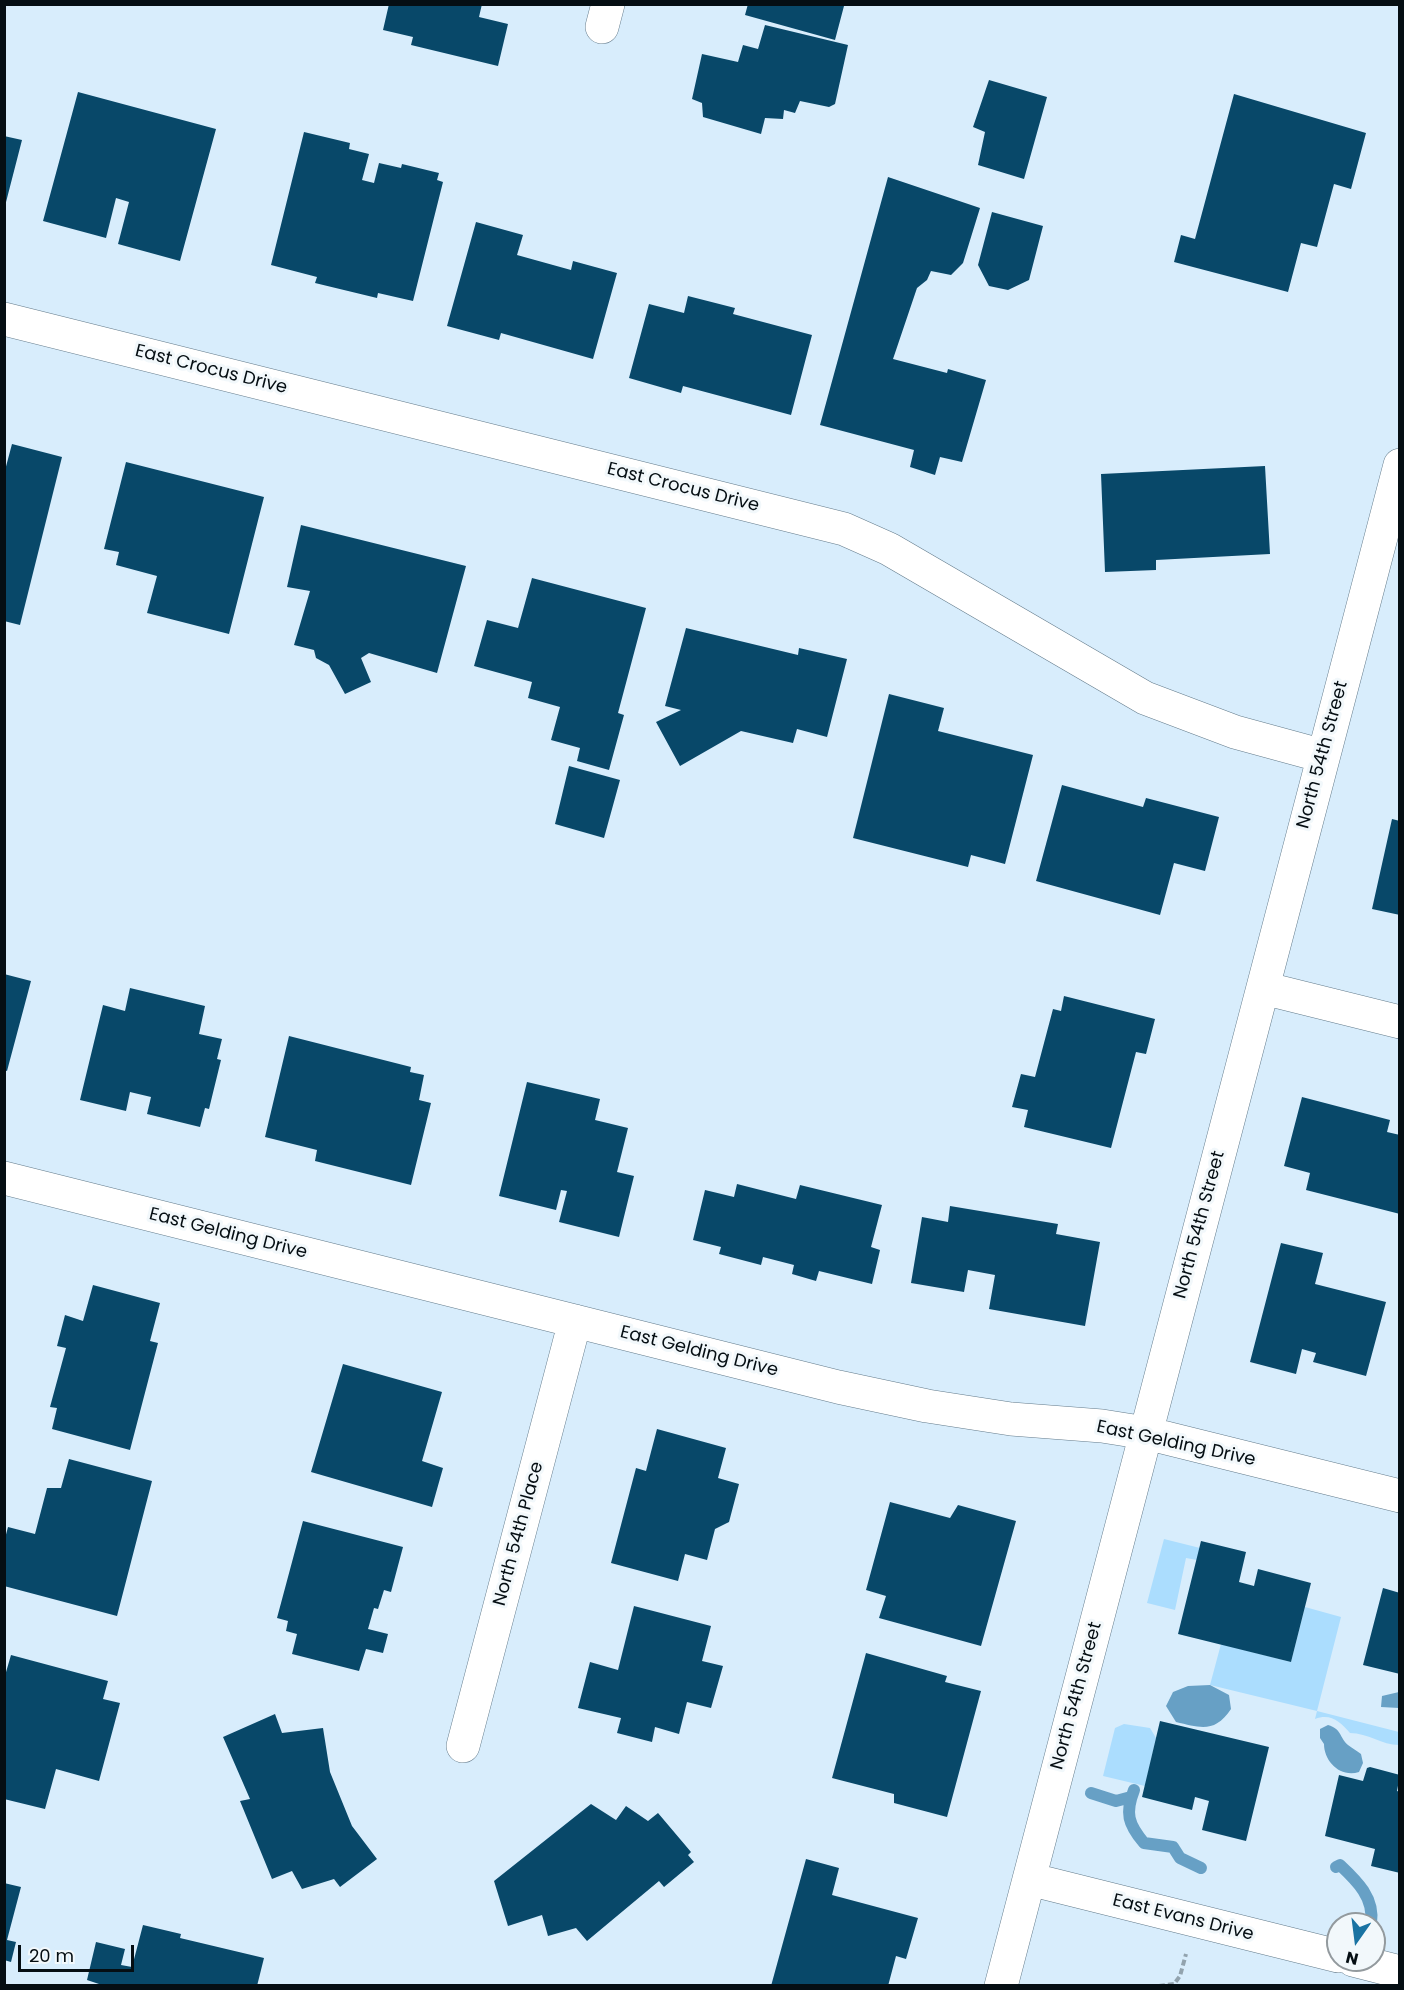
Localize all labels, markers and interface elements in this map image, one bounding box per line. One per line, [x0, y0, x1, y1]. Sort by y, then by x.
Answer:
street label: East Crocus Drive [133, 341, 289, 399]
street label: East Crocus Drive [605, 459, 761, 517]
street label: North 54th Street [1293, 679, 1353, 831]
street label: North 54th Street [1170, 1149, 1230, 1301]
street label: East Gelding Drive [147, 1204, 309, 1264]
street label: East Gelding Drive [618, 1322, 780, 1382]
street label: East Gelding Drive [1095, 1417, 1257, 1471]
street label: North 54th Place [489, 1460, 549, 1608]
street label: North 54th Street [1047, 1620, 1107, 1772]
street label: East Evans Drive [1110, 1890, 1256, 1946]
north arrow [1326, 1912, 1386, 1972]
scale bar [21, 1933, 136, 1971]
text: 20 m [29, 1943, 74, 1968]
text: N [1343, 1945, 1361, 1971]

